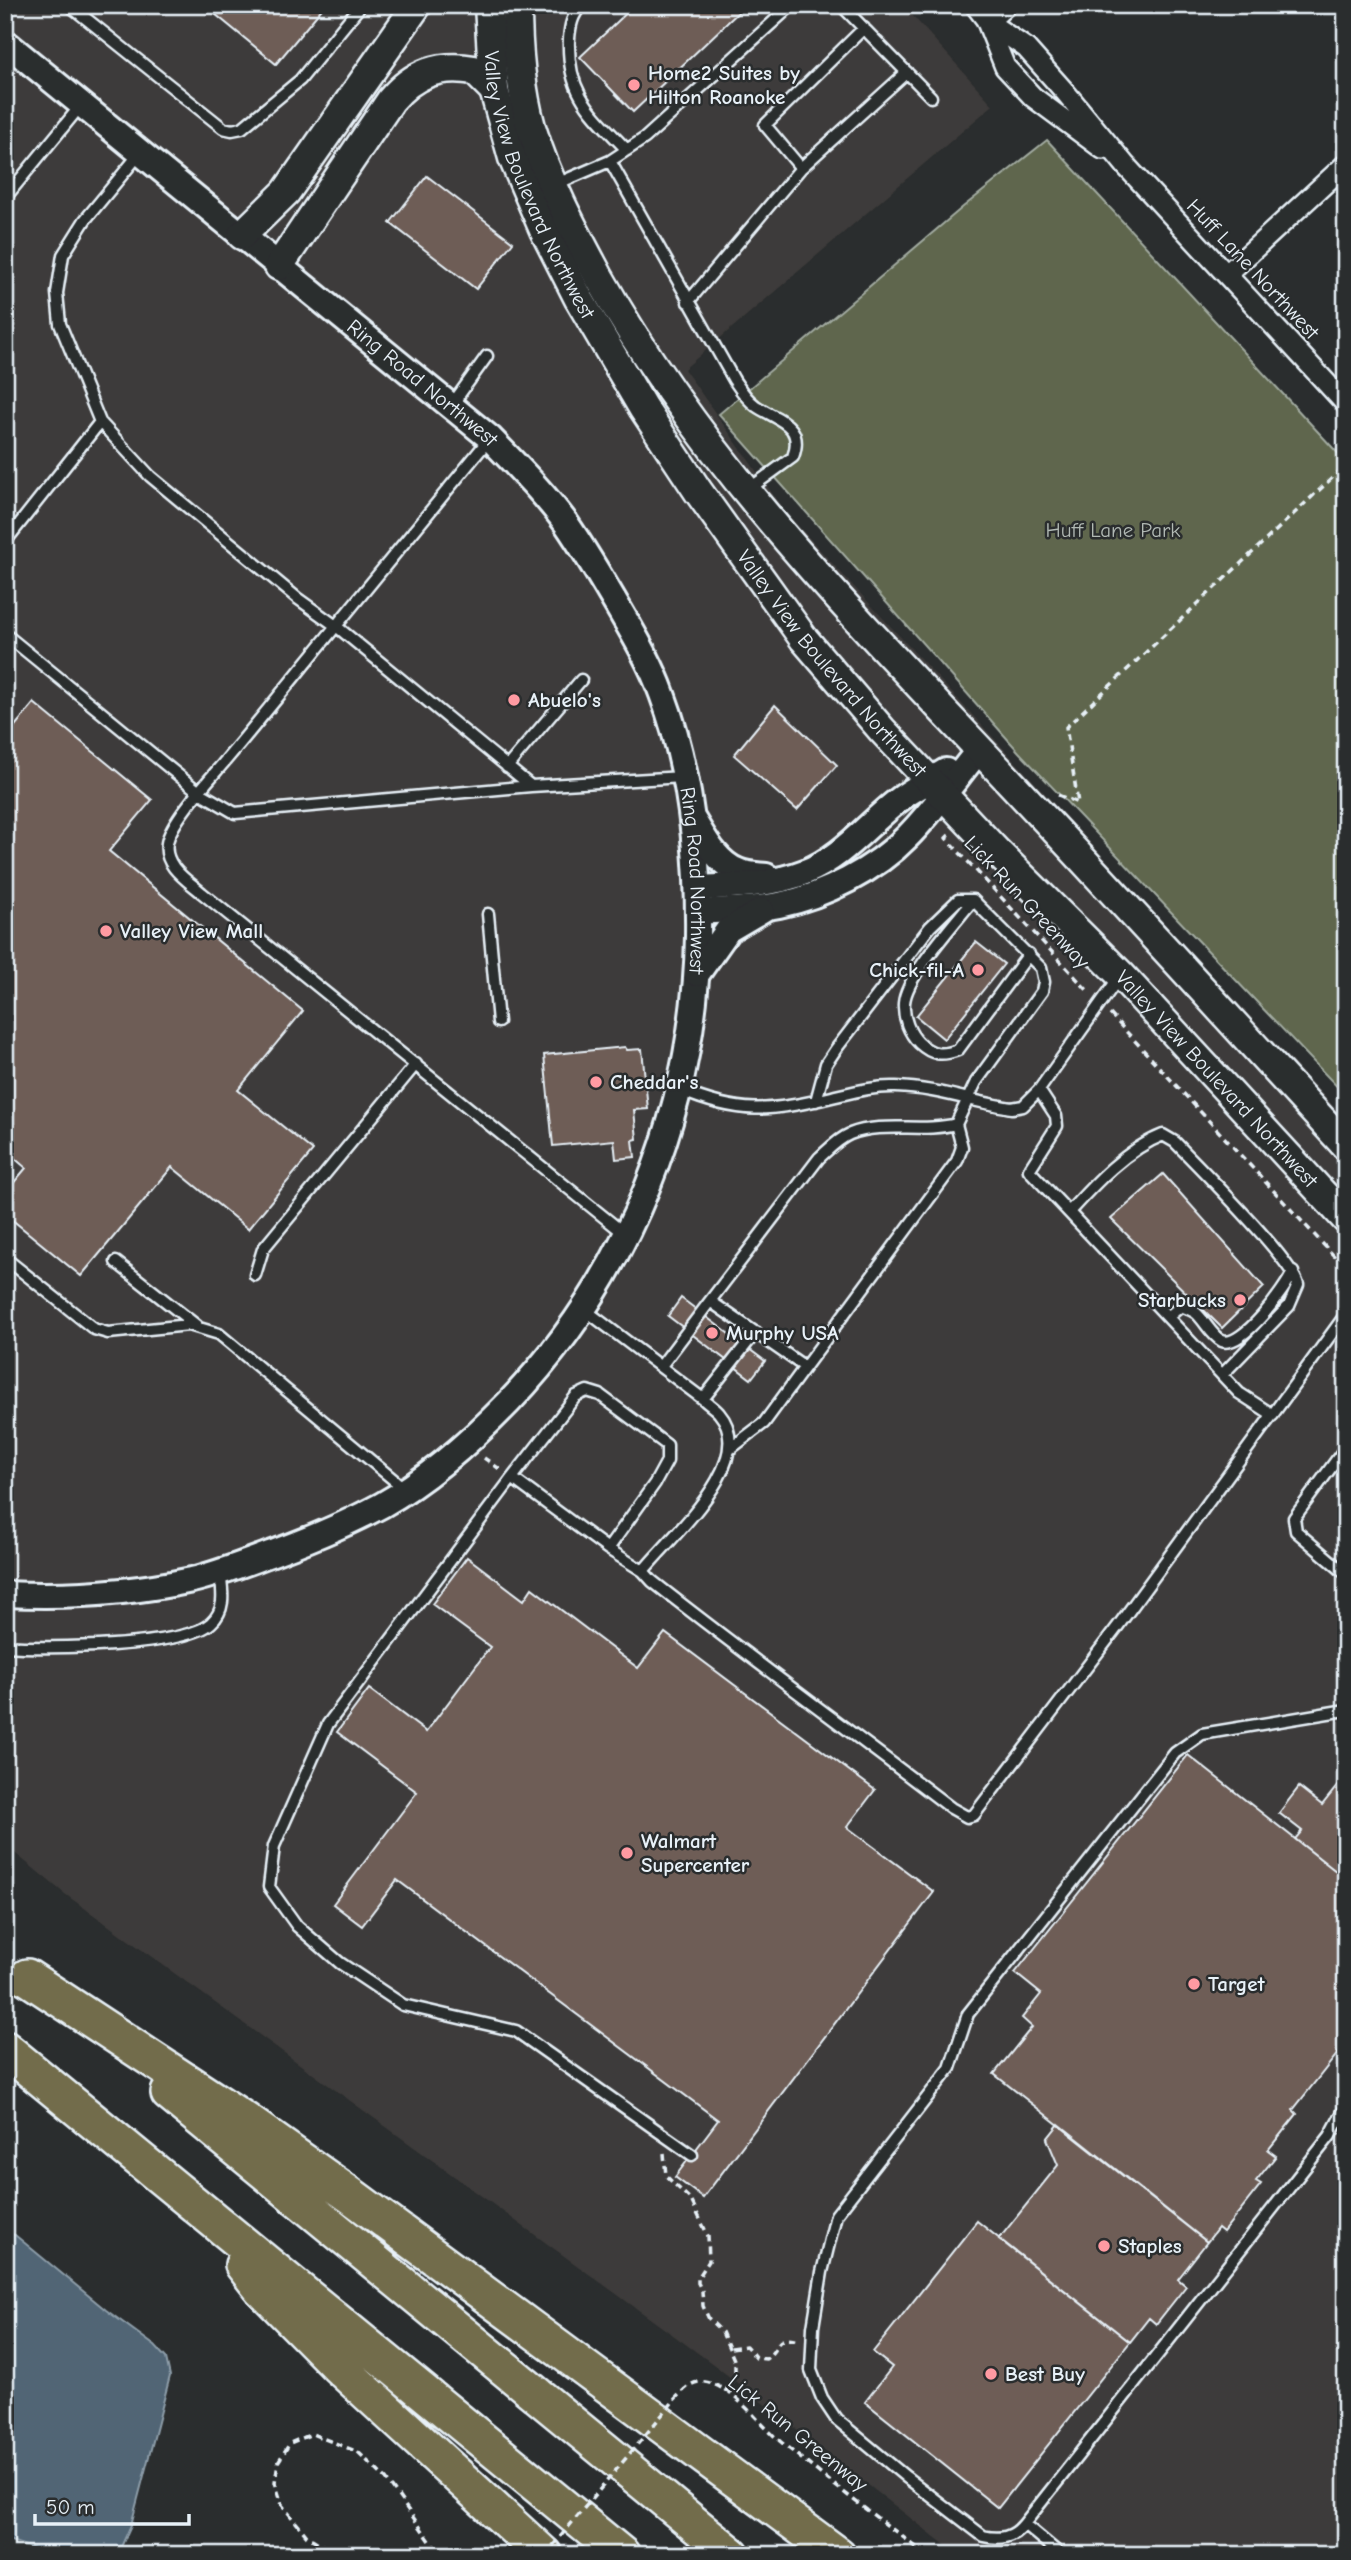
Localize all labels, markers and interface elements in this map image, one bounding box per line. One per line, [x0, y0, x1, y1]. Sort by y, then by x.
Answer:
street label: Valley View Boulevard Northwest [480, 50, 600, 324]
place label: Home2 Suites by Hilton Roanoke [648, 61, 800, 109]
marker: Home2 Suites by Hilton Roanoke [626, 77, 642, 93]
street label: Huff Lane Northwest [1182, 194, 1325, 345]
street label: Ring Road Northwest [342, 314, 504, 452]
park label: Huff Lane Park [1046, 518, 1181, 542]
street label: Valley View Boulevard Northwest [732, 545, 932, 782]
place label: Abuelo's [528, 688, 601, 712]
marker: Abuelo's [506, 692, 522, 708]
street label: Ring Road Northwest [675, 785, 710, 976]
street label: Lick Run Greenway [959, 831, 1095, 974]
place label: Valley View Mall [120, 919, 263, 943]
marker: Valley View Mall [98, 923, 114, 939]
place label: Chick-fil-A [869, 958, 964, 982]
marker: Chick-fil-A [970, 962, 986, 978]
street label: Valley View Boulevard Northwest [1111, 965, 1323, 1193]
place label: Cheddar's [610, 1070, 698, 1094]
marker: Cheddar's [588, 1074, 604, 1090]
place label: Starbucks [1138, 1288, 1226, 1312]
marker: Starbucks [1232, 1292, 1248, 1308]
place label: Murphy USA [726, 1321, 839, 1345]
marker: Murphy USA [704, 1325, 720, 1341]
place label: Walmart Supercenter [641, 1829, 750, 1877]
marker: Walmart Supercenter [619, 1845, 635, 1861]
place label: Target [1208, 1972, 1266, 1996]
marker: Target [1186, 1976, 1202, 1992]
place label: Staples [1118, 2234, 1182, 2258]
marker: Staples [1096, 2238, 1112, 2254]
place label: Best Buy [1005, 2362, 1085, 2386]
marker: Best Buy [983, 2366, 999, 2382]
street label: Lick Run Greenway [723, 2369, 873, 2497]
scale bar [35, 2483, 189, 2527]
text: 50 m [46, 2495, 95, 2519]

